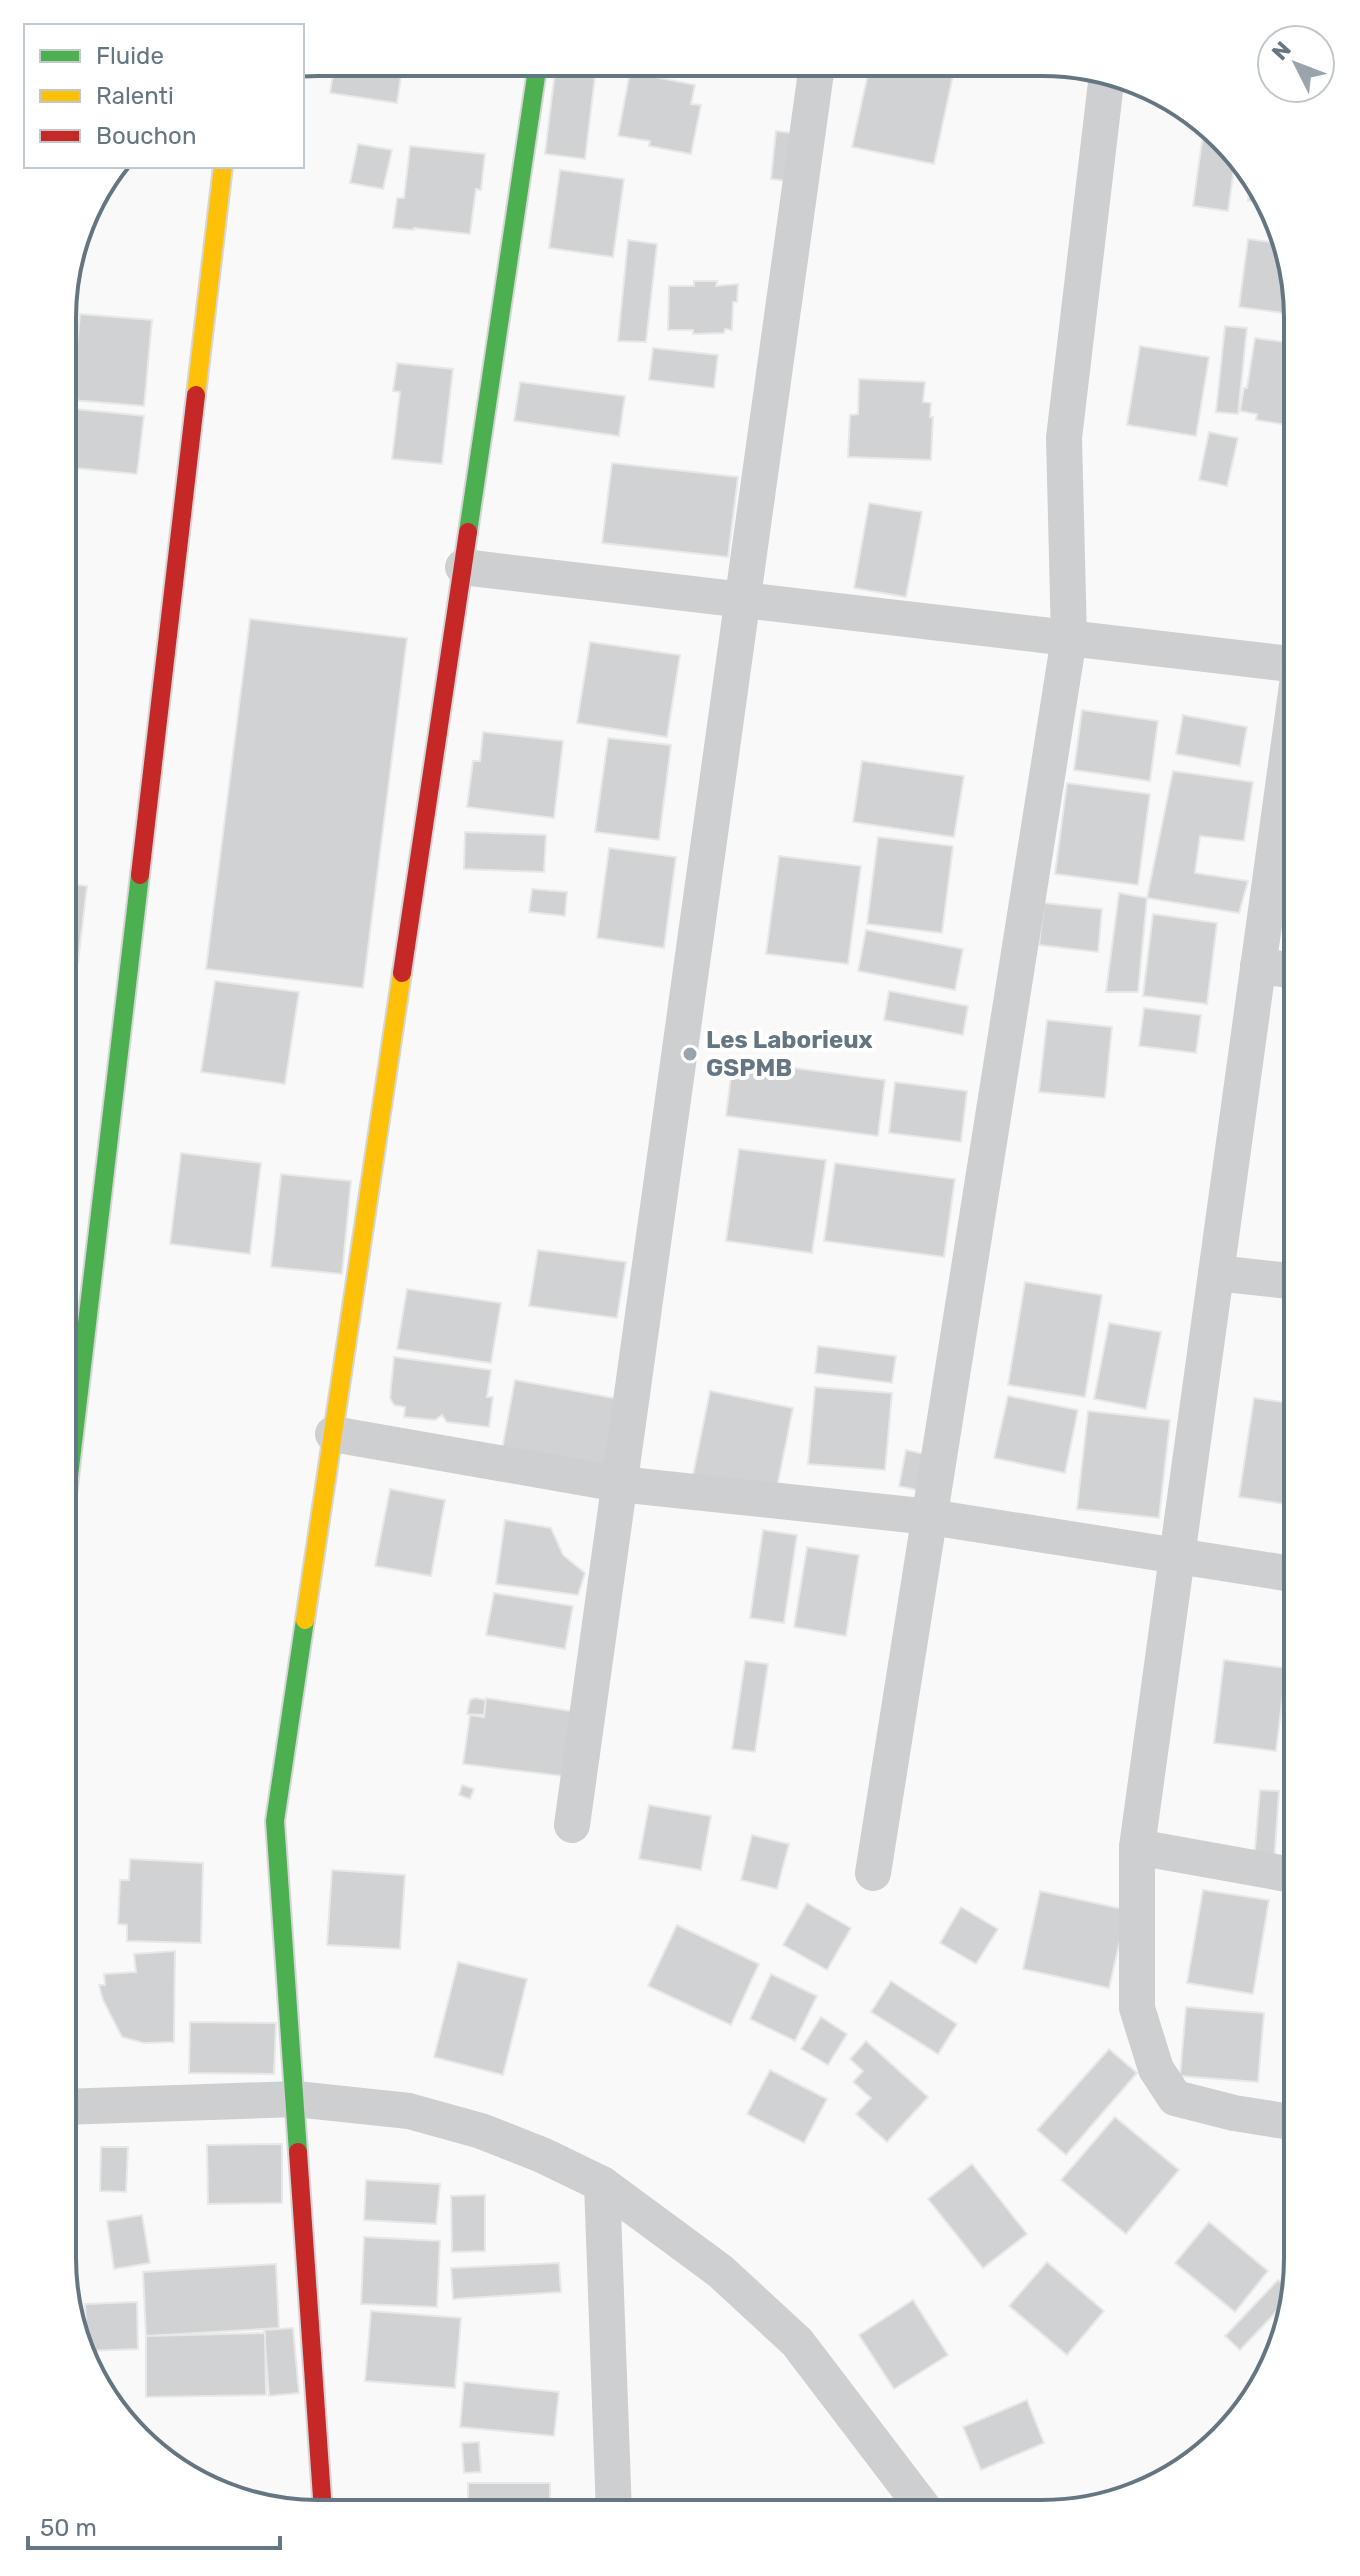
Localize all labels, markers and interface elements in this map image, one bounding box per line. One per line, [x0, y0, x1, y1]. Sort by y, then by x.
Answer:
legend [24, 24, 304, 168]
north arrow [1256, 24, 1336, 104]
text: N [1266, 36, 1297, 66]
text: Fluide [96, 42, 164, 70]
text: Ralenti [96, 82, 174, 110]
text: Bouchon [96, 122, 196, 150]
place label: Les Laborieux GSPMB [706, 1026, 873, 1082]
marker: Les Laborieux GSPMB [681, 1045, 699, 1063]
scale bar [28, 2500, 280, 2550]
text: 50 m [40, 2514, 97, 2542]

